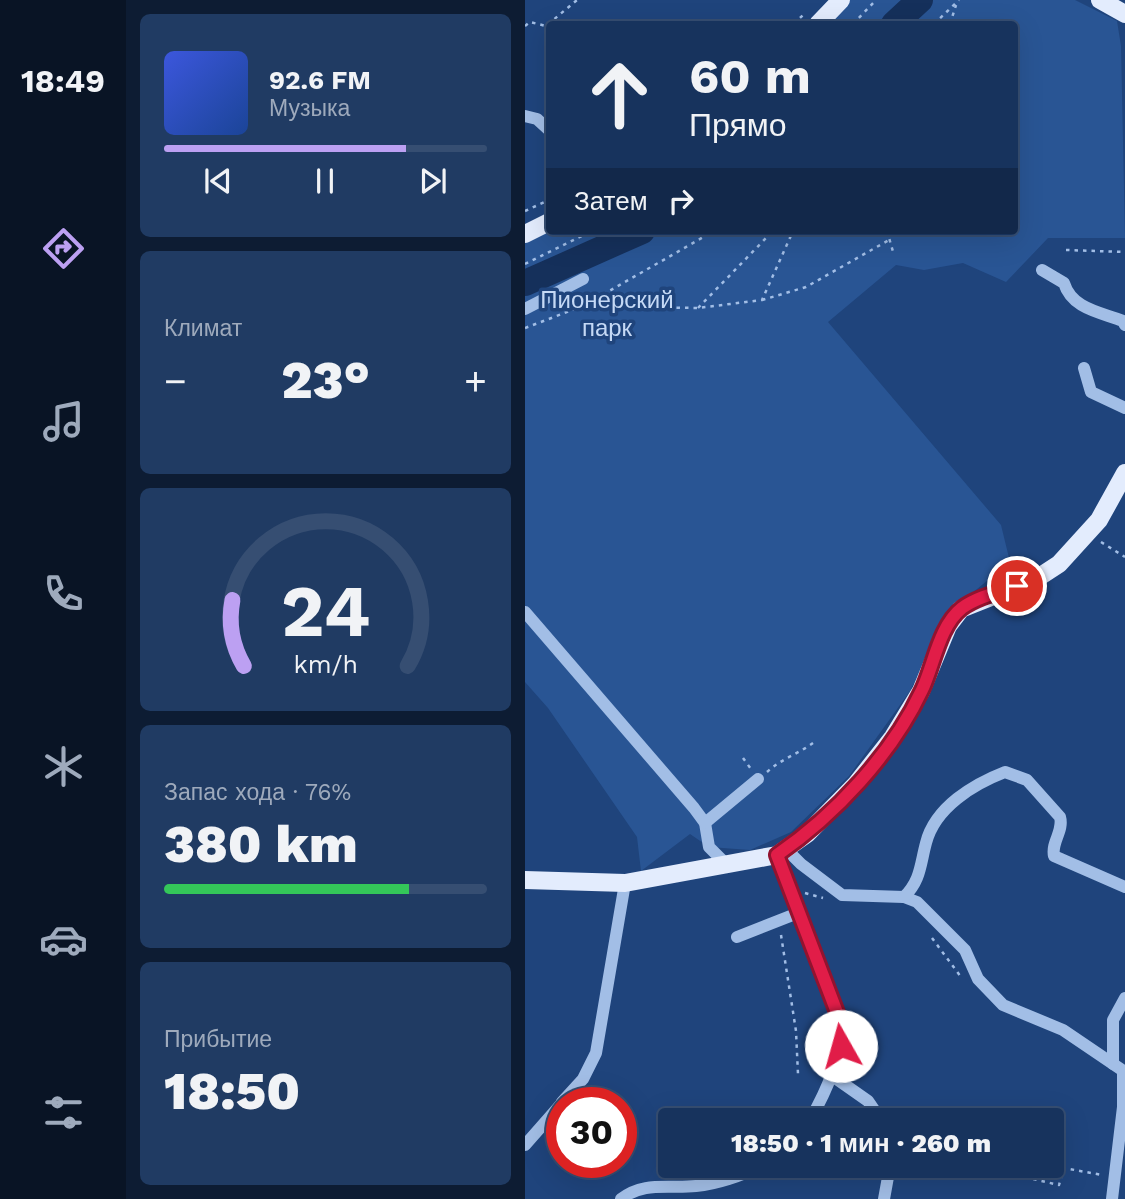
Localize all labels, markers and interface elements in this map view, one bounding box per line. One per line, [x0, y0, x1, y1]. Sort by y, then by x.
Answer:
text: 60 m [689, 47, 811, 105]
icon: ahead [574, 49, 665, 140]
text: 18:49 [21, 62, 105, 100]
text: 92.6 FM [269, 65, 371, 95]
text: Музыка [269, 95, 350, 122]
text: Прямо [689, 106, 787, 144]
icon: previous [199, 162, 237, 200]
icon: pause [306, 162, 344, 200]
icon: next [414, 162, 452, 200]
icon: right [662, 182, 700, 220]
text: Затем [574, 186, 648, 216]
icon: directions [39, 224, 88, 273]
park label: Пионерский парк [540, 286, 674, 342]
text: Климат [164, 315, 242, 342]
text: 23° [281, 350, 370, 411]
text: − [164, 359, 187, 403]
text: + [464, 359, 487, 403]
icon: music [39, 397, 88, 446]
pin [987, 556, 1047, 616]
icon: arrive [998, 567, 1036, 605]
text: 24 [281, 568, 370, 654]
icon: phone [39, 569, 88, 618]
text: km/h [293, 649, 358, 678]
icon: climate [39, 742, 88, 791]
text: Запас хода · 76% [164, 779, 351, 806]
text: 380 km [164, 814, 358, 875]
icon: car [39, 915, 88, 964]
position arrow [804, 1009, 878, 1083]
text: Прибытие [164, 1026, 272, 1053]
text: 18:50 [164, 1061, 300, 1122]
speed limit sign: 30 [546, 1087, 637, 1178]
icon: filters [39, 1088, 88, 1137]
text: 18:50 · 1 мин · 260 m [731, 1128, 991, 1158]

